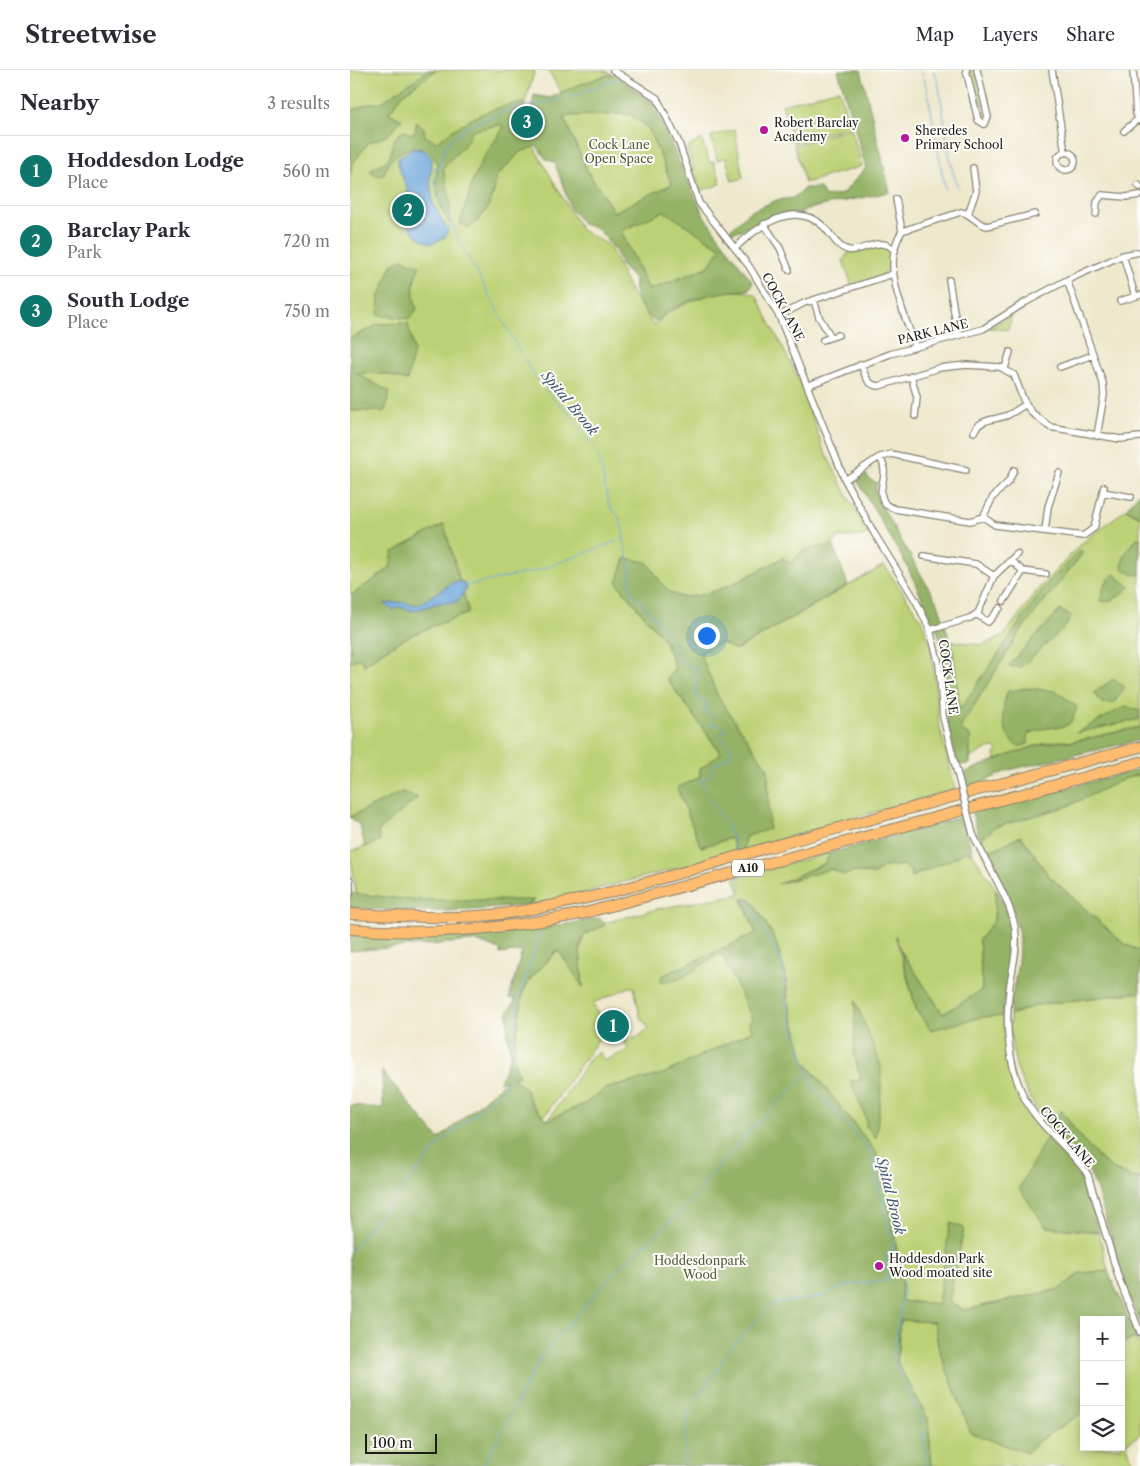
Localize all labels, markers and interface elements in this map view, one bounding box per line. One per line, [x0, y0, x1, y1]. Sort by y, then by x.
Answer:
text: Streetwise [25, 20, 157, 49]
text: Map [916, 24, 954, 46]
text: Layers [982, 24, 1038, 46]
text: Share [1066, 24, 1115, 46]
text: Nearby [20, 90, 99, 115]
text: 3 results [267, 93, 330, 113]
pin: 3 [511, 103, 543, 141]
place label: Robert Barclay Academy [773, 115, 859, 144]
place label: Sheredes Primary School [915, 123, 1003, 152]
marker: Robert Barclay Academy [758, 124, 770, 136]
marker: Sheredes Primary School [899, 132, 911, 144]
park label: Cock Lane Open Space [585, 137, 654, 166]
text: Hoddesdon Lodge [67, 149, 244, 172]
text: 1 [32, 161, 40, 181]
text: 560 m [283, 161, 330, 181]
text: Place [67, 172, 108, 192]
pin: 2 [392, 191, 424, 229]
text: Barclay Park [67, 219, 190, 242]
text: 2 [31, 231, 41, 251]
text: 720 m [284, 231, 330, 251]
text: Park [67, 242, 102, 262]
street label: COCK LANE [759, 270, 808, 344]
text: South Lodge [67, 289, 189, 312]
text: 3 [31, 301, 41, 321]
text: 750 m [284, 301, 330, 321]
text: Place [67, 312, 108, 332]
street label: PARK LANE [896, 316, 970, 348]
water label: Spital Brook [537, 366, 603, 440]
your location [694, 623, 720, 649]
street label: COCK LANE [936, 638, 961, 715]
road number: A10 [732, 860, 764, 876]
pin: 1 [597, 1007, 629, 1045]
street label: COCK LANE [1037, 1103, 1098, 1170]
water label: Spital Brook [872, 1155, 909, 1237]
place label: Hoddesdon Park Wood moated site [888, 1251, 993, 1280]
park label: Hoddesdonpark Wood [654, 1253, 747, 1282]
marker: Hoddesdon Park Wood moated site [873, 1260, 885, 1272]
map controls [1080, 1316, 1125, 1451]
button: + [1080, 1316, 1125, 1361]
button: − [1080, 1361, 1125, 1406]
button: layers [1080, 1406, 1125, 1451]
scale bar [365, 1431, 438, 1454]
text: 100 m [372, 1434, 412, 1452]

